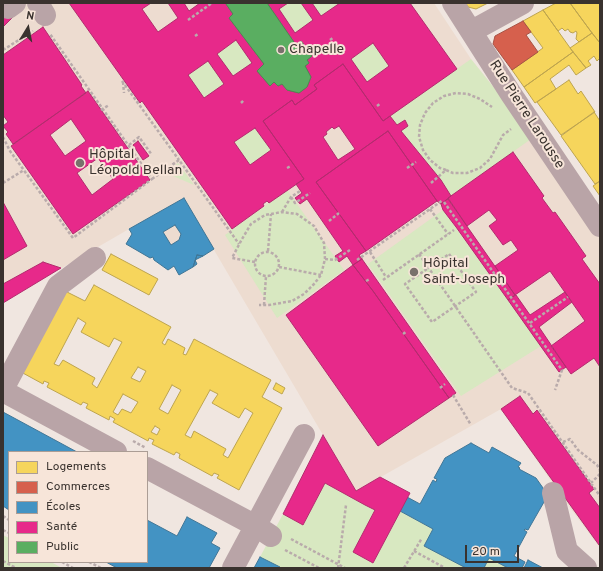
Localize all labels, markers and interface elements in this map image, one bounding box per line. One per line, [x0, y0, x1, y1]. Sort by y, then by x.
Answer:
north arrow [8, 8, 48, 48]
text: N [25, 9, 35, 24]
place label: Chapelle [289, 42, 344, 58]
marker: Chapelle [276, 45, 286, 55]
street label: Rue Pierre Larousse [485, 58, 567, 172]
place label: Hôpital Léopold Bellan [89, 147, 182, 180]
marker: Hôpital Léopold Bellan [74, 157, 86, 169]
place label: Hôpital Saint-Joseph [423, 256, 505, 288]
marker: Hôpital Saint-Joseph [408, 266, 420, 278]
legend [8, 451, 148, 563]
text: Logements [46, 459, 106, 475]
text: Commerces [46, 479, 110, 495]
text: Écoles [46, 499, 81, 515]
text: Santé [46, 519, 77, 535]
scale bar [467, 537, 521, 563]
text: Public [46, 539, 79, 555]
text: 20 m [472, 544, 500, 560]

